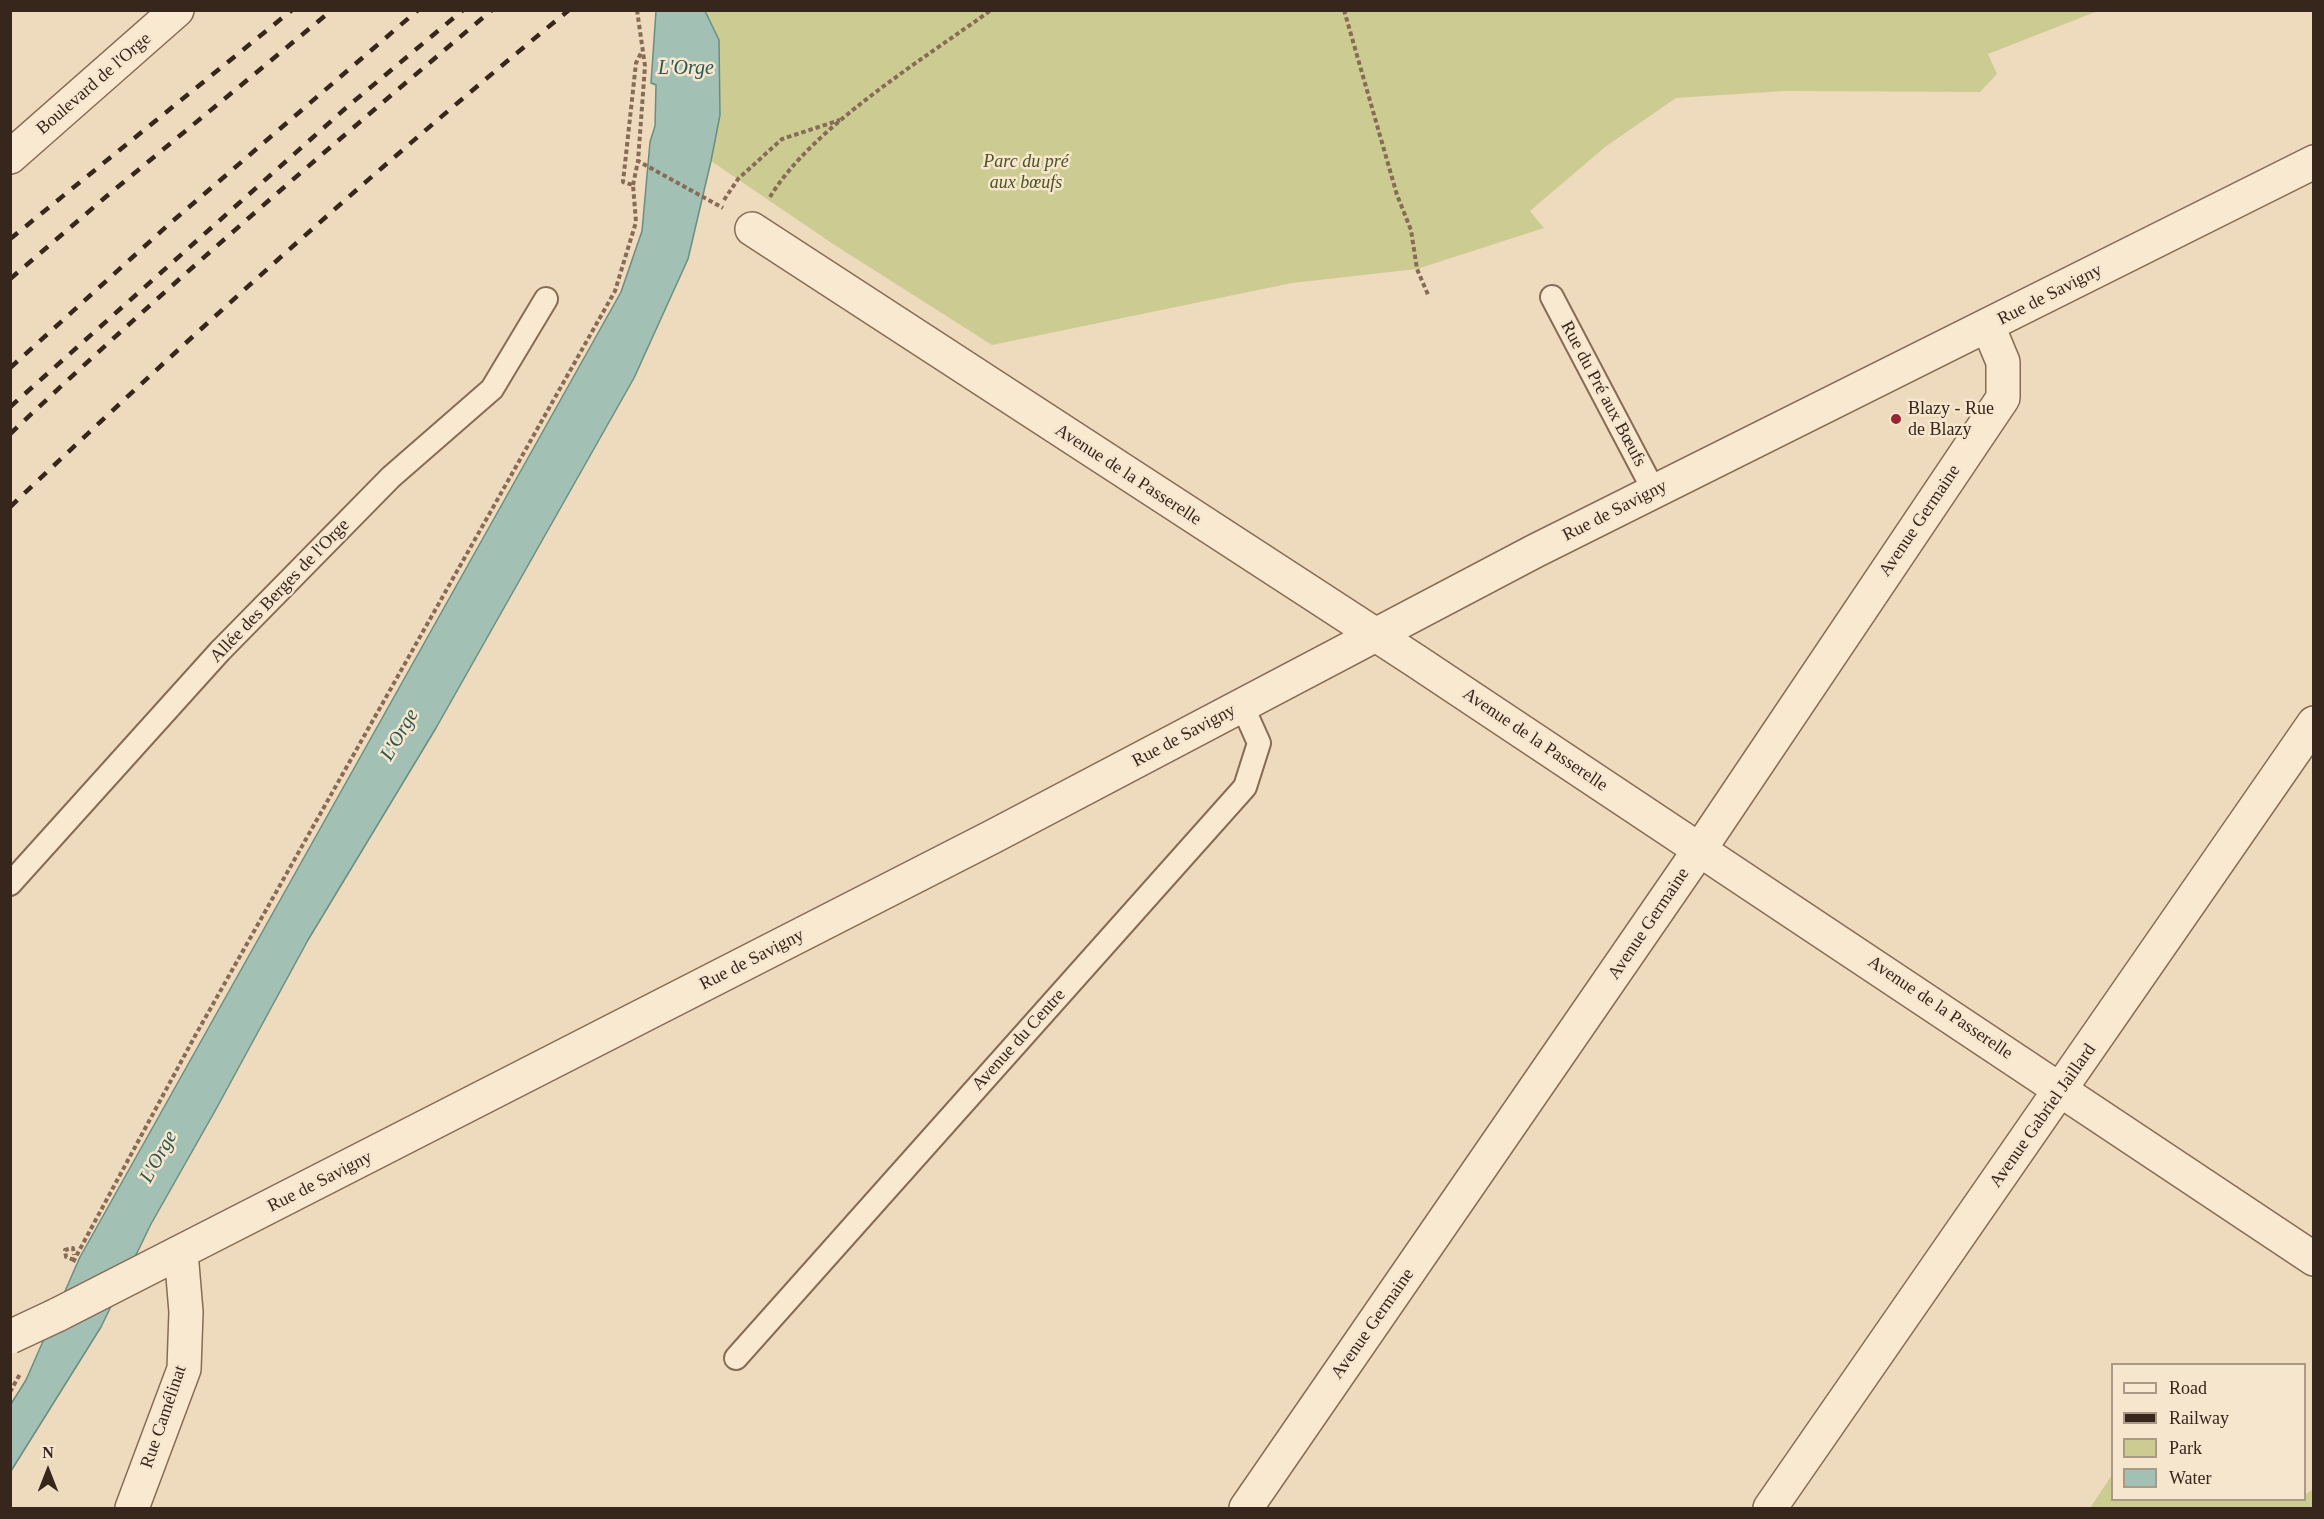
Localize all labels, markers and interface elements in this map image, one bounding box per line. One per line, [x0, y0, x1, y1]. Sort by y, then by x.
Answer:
street label: Boulevard de l'Orge [32, 28, 156, 140]
water label: L'Orge [658, 57, 714, 81]
park label: Parc du pré aux bœufs [983, 151, 1069, 194]
street label: Rue de Savigny [1994, 260, 2106, 330]
street label: Rue du Pré aux Bœufs [1555, 317, 1651, 471]
place label: Blazy - Rue de Blazy [1908, 398, 1994, 440]
marker: Blazy - Rue de Blazy [1889, 412, 1903, 426]
street label: Avenue de la Passerelle [1051, 420, 1205, 530]
street label: Avenue Germaine [1875, 461, 1965, 581]
street label: Rue de Savigny [1559, 476, 1671, 546]
street label: Allée des Berges de l'Orge [206, 515, 354, 667]
street label: Avenue de la Passerelle [1458, 683, 1612, 797]
street label: Rue de Savigny [1129, 700, 1239, 772]
water label: L'Orge [376, 705, 424, 765]
street label: Avenue Germaine [1604, 864, 1694, 984]
street label: Rue de Savigny [696, 925, 808, 995]
street label: Avenue de la Passerelle [1863, 951, 2017, 1065]
street label: Avenue du Centre [968, 985, 1070, 1095]
street label: Avenue Gabriel Jaillard [1985, 1040, 2101, 1192]
water label: L'Orge [135, 1127, 183, 1187]
street label: Rue de Savigny [264, 1147, 376, 1217]
street label: Avenue Germaine [1327, 1265, 1419, 1383]
street label: Rue Camélinat [136, 1363, 192, 1471]
legend [2111, 1363, 2306, 1501]
text: Road [2169, 1378, 2207, 1398]
text: Railway [2169, 1408, 2229, 1428]
text: Park [2169, 1438, 2202, 1458]
north arrow [18, 1441, 78, 1501]
text: N [42, 1444, 54, 1461]
text: Water [2169, 1468, 2212, 1488]

